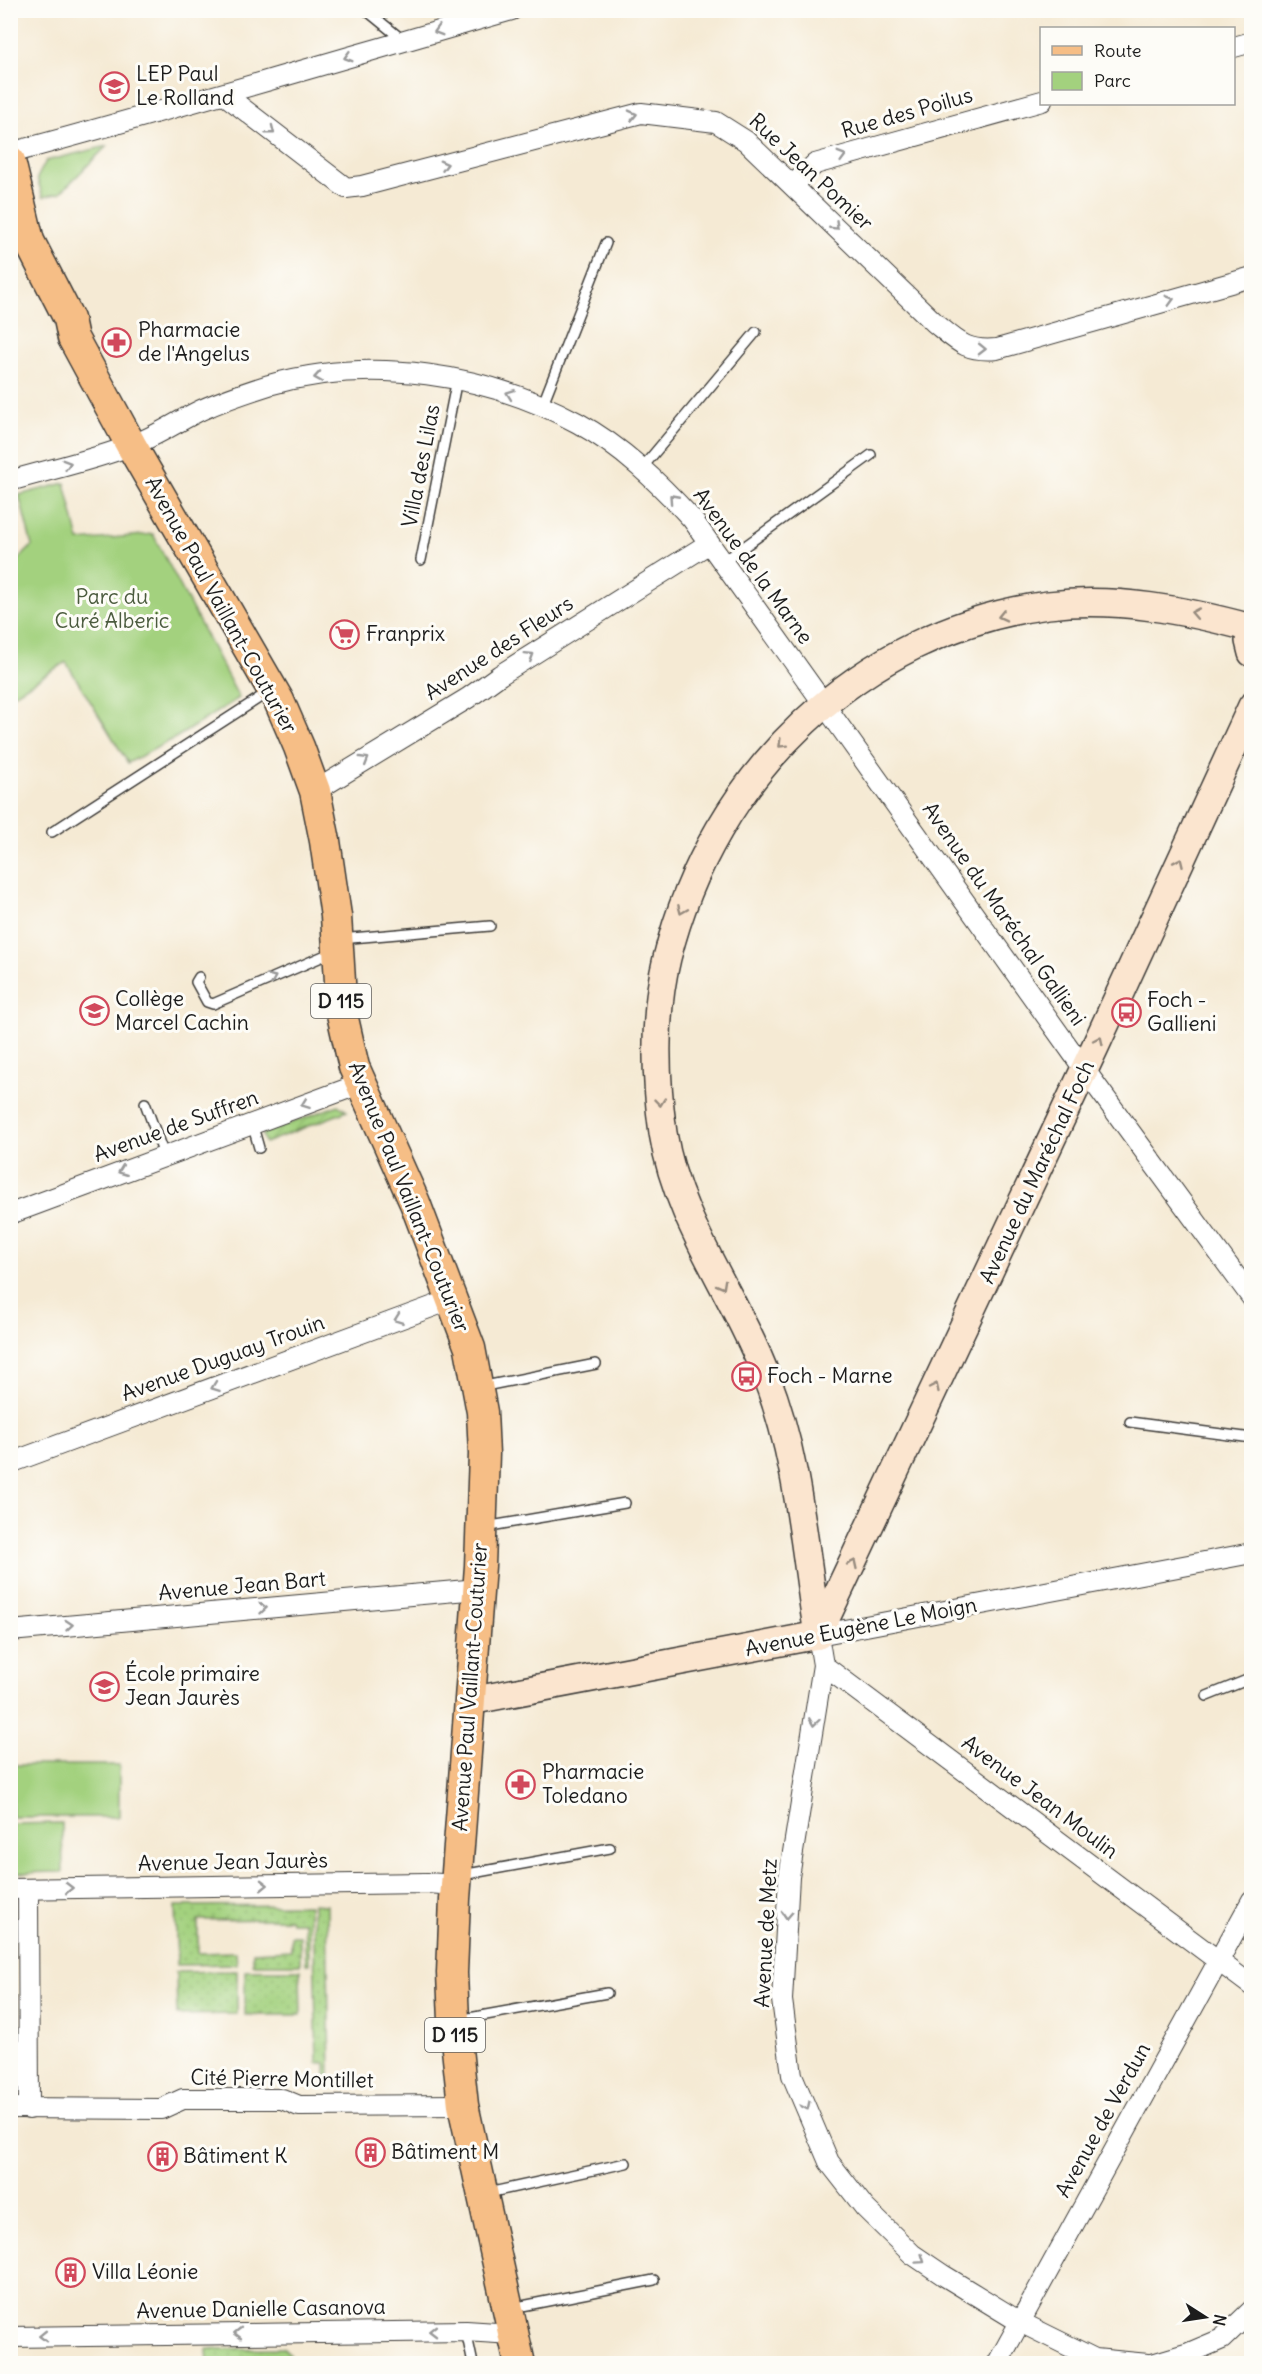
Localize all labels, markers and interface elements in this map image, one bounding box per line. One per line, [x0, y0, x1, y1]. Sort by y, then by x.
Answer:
one-way arrow [433, 24, 443, 37]
legend [1040, 27, 1235, 105]
text: Route [1094, 39, 1142, 62]
one-way arrow [343, 50, 354, 62]
place label: LEP Paul Le Rolland [136, 60, 234, 111]
text: Parc [1094, 69, 1131, 92]
school or university icon: LEP Paul Le Rolland [99, 70, 131, 102]
street label: Rue des Poilus [838, 81, 975, 144]
street label: Rue Jean Pomier [744, 107, 879, 236]
one-way arrow [628, 110, 638, 123]
one-way arrow [264, 124, 275, 135]
one-way arrow [837, 151, 847, 163]
one-way arrow [439, 159, 449, 172]
one-way arrow [828, 218, 839, 229]
one-way arrow [1164, 295, 1175, 307]
place label: Pharmacie de l'Angelus [138, 316, 250, 367]
pharmacy icon: Pharmacie de l'Angelus [101, 326, 133, 358]
one-way arrow [977, 343, 986, 356]
one-way arrow [314, 370, 324, 383]
one-way arrow [505, 389, 516, 402]
street label: Villa des Lilas [395, 402, 446, 530]
one-way arrow [61, 459, 72, 471]
street label: Avenue Paul Vaillant-Couturier [139, 472, 304, 738]
street label: Avenue de la Marne [688, 482, 819, 649]
one-way arrow [669, 494, 680, 505]
park label: Parc du Curé Alberic [54, 583, 170, 634]
street label: Avenue des Fleurs [419, 589, 578, 706]
one-way arrow [1190, 607, 1200, 620]
one-way arrow [997, 609, 1007, 622]
supermarket icon: Franprix [329, 618, 361, 650]
place label: Franprix [366, 620, 445, 647]
one-way arrow [524, 652, 534, 664]
one-way arrow [778, 738, 789, 748]
one-way arrow [359, 756, 369, 767]
street label: Avenue du Maréchal Gallieni [917, 797, 1092, 1031]
one-way arrow [1172, 857, 1184, 868]
one-way arrow [678, 904, 690, 915]
one-way arrow [266, 973, 277, 985]
road number: D 115 [311, 984, 371, 1018]
place label: Collège Marcel Cachin [115, 985, 249, 1036]
place label: Foch - Gallieni [1147, 986, 1216, 1037]
school or university icon: Collège Marcel Cachin [78, 995, 110, 1027]
bus stop icon: Foch - Gallieni [1110, 996, 1142, 1028]
one-way arrow [1091, 1035, 1103, 1046]
street label: Avenue du Maréchal Foch [973, 1056, 1100, 1288]
street label: Avenue Paul Vaillant-Couturier [343, 1058, 476, 1336]
street label: Avenue de Suffren [90, 1083, 262, 1168]
one-way arrow [300, 1097, 311, 1109]
one-way arrow [653, 1097, 666, 1106]
one-way arrow [117, 1164, 127, 1177]
one-way arrow [715, 1278, 726, 1289]
street label: Avenue Duguay Trouin [118, 1308, 328, 1407]
one-way arrow [393, 1312, 404, 1324]
bus stop icon: Foch - Marne [730, 1360, 762, 1392]
place label: Foch - Marne [767, 1362, 892, 1389]
one-way arrow [210, 1380, 221, 1392]
one-way arrow [928, 1383, 940, 1394]
street label: Avenue Paul Vaillant-Couturier [446, 1541, 493, 1832]
one-way arrow [845, 1559, 857, 1570]
street label: Avenue Jean Bart [157, 1565, 327, 1606]
street label: Avenue Eugène Le Moign [743, 1591, 979, 1662]
one-way arrow [258, 1602, 268, 1615]
one-way arrow [64, 1619, 73, 1632]
place label: École primaire Jean Jaurès [125, 1660, 260, 1711]
school or university icon: École primaire Jean Jaurès [88, 1670, 120, 1702]
one-way arrow [809, 1718, 821, 1727]
street label: Avenue Jean Moulin [957, 1729, 1124, 1864]
place label: Pharmacie Toledano [542, 1758, 644, 1809]
pharmacy icon: Pharmacie Toledano [505, 1768, 537, 1800]
street label: Avenue Jean Jaurès [138, 1846, 328, 1877]
street label: Avenue de Metz [748, 1858, 783, 2008]
one-way arrow [259, 1879, 268, 1891]
one-way arrow [64, 1882, 73, 1894]
one-way arrow [781, 1911, 794, 1920]
road number: D 115 [425, 2018, 485, 2052]
street label: Avenue de Verdun [1049, 2038, 1156, 2202]
street label: Cité Pierre Montillet [190, 2063, 374, 2094]
one-way arrow [799, 2100, 811, 2111]
building icon: Bâtiment M [354, 2136, 386, 2168]
place label: Bâtiment M [391, 2138, 499, 2165]
building icon: Bâtiment K [146, 2140, 178, 2172]
place label: Bâtiment K [183, 2142, 287, 2169]
one-way arrow [914, 2253, 925, 2264]
building icon: Villa Léonie [55, 2256, 87, 2288]
place label: Villa Léonie [92, 2258, 198, 2285]
north arrow [1175, 2287, 1235, 2347]
street label: Avenue Danielle Casanova [136, 2293, 386, 2324]
text: N [1209, 2313, 1231, 2328]
one-way arrow [429, 2325, 438, 2338]
one-way arrow [234, 2327, 243, 2339]
one-way arrow [39, 2330, 48, 2342]

